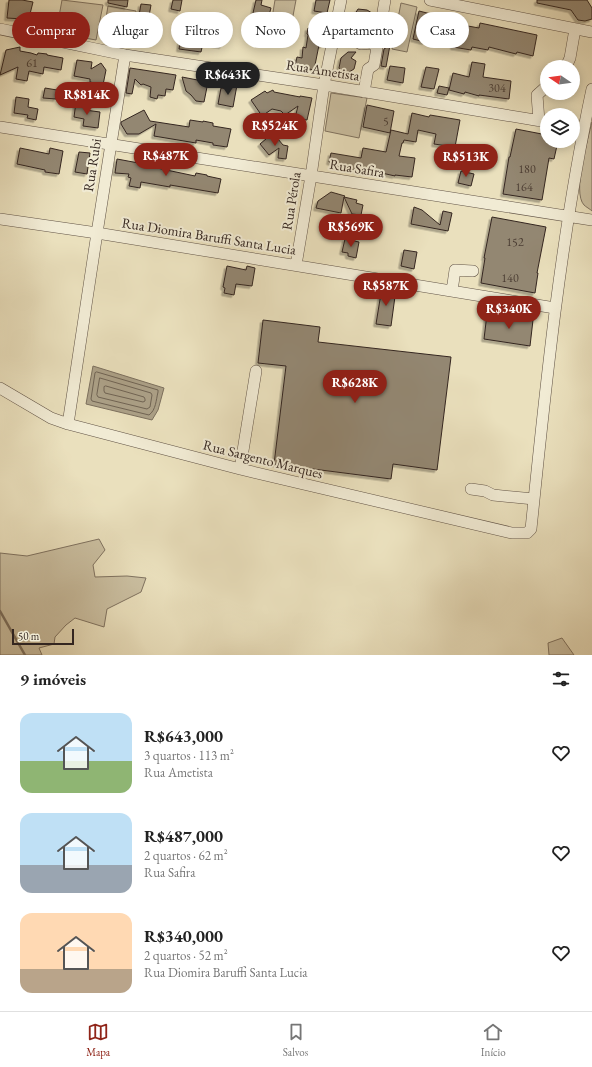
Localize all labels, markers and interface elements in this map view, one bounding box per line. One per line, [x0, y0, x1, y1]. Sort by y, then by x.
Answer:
chip: Comprar [12, 12, 90, 48]
chip: Alugar [98, 12, 163, 48]
chip: Filtros [171, 12, 233, 48]
chip: Novo [241, 12, 300, 48]
chip: Apartamento [308, 12, 408, 48]
chip: Casa [416, 12, 469, 48]
house number: 61 [26, 55, 38, 71]
street label: Rua Ametista [285, 55, 361, 85]
north arrow [540, 60, 580, 100]
map controls [540, 60, 580, 148]
pin: R$643K [195, 62, 261, 96]
text: R$643K [205, 66, 251, 83]
house number: 304 [488, 80, 506, 96]
pin: R$814K [54, 82, 120, 116]
text: R$814K [64, 86, 110, 103]
button: layers [540, 108, 580, 148]
pin: R$524K [242, 113, 308, 147]
house number: 5 [383, 113, 389, 129]
text: R$524K [252, 117, 298, 134]
street label: Rua Rubi [79, 136, 105, 193]
pin: R$487K [133, 143, 199, 177]
pin: R$513K [433, 144, 499, 178]
text: R$487K [143, 147, 189, 164]
text: R$513K [443, 148, 489, 165]
street label: Rua Safira [328, 155, 386, 181]
house number: 180 [518, 161, 536, 177]
street label: Rua Pérola [278, 170, 305, 231]
house number: 164 [515, 179, 533, 195]
street label: Rua Diomira Baruffi Santa Lucia [121, 213, 298, 259]
pin: R$569K [318, 214, 384, 248]
text: R$569K [328, 218, 374, 235]
house number: 152 [506, 234, 524, 250]
house number: 140 [501, 270, 519, 286]
pin: R$587K [353, 273, 419, 307]
text: R$587K [363, 277, 409, 294]
pin: R$340K [476, 296, 542, 330]
text: R$340K [486, 300, 532, 317]
pin: R$628K [322, 370, 388, 404]
text: R$628K [332, 374, 378, 391]
street label: Rua Sargento Marques [201, 435, 325, 483]
scale bar [12, 627, 74, 646]
text: 50 m [18, 629, 39, 643]
text: 9 imóveis [20, 668, 86, 690]
icon: filters [550, 668, 572, 690]
text: R$643,000 [144, 725, 223, 747]
icon: home [52, 729, 100, 777]
icon: heart [550, 742, 572, 764]
text: 3 quartos · 113 m² [144, 747, 234, 764]
text: Rua Ametista [144, 764, 213, 781]
text: R$487,000 [144, 825, 223, 847]
icon: home [52, 829, 100, 877]
icon: heart [550, 842, 572, 864]
text: 2 quartos · 62 m² [144, 847, 228, 864]
text: Rua Safira [144, 864, 195, 881]
text: R$340,000 [144, 925, 223, 947]
icon: home [52, 929, 100, 977]
icon: heart [550, 942, 572, 964]
text: 2 quartos · 52 m² [144, 947, 228, 964]
text: Rua Diomira Baruffi Santa Lucia [144, 964, 308, 981]
tab: Mapa [86, 1021, 110, 1059]
tab: Salvos [283, 1021, 308, 1059]
tab: Início [481, 1021, 506, 1059]

